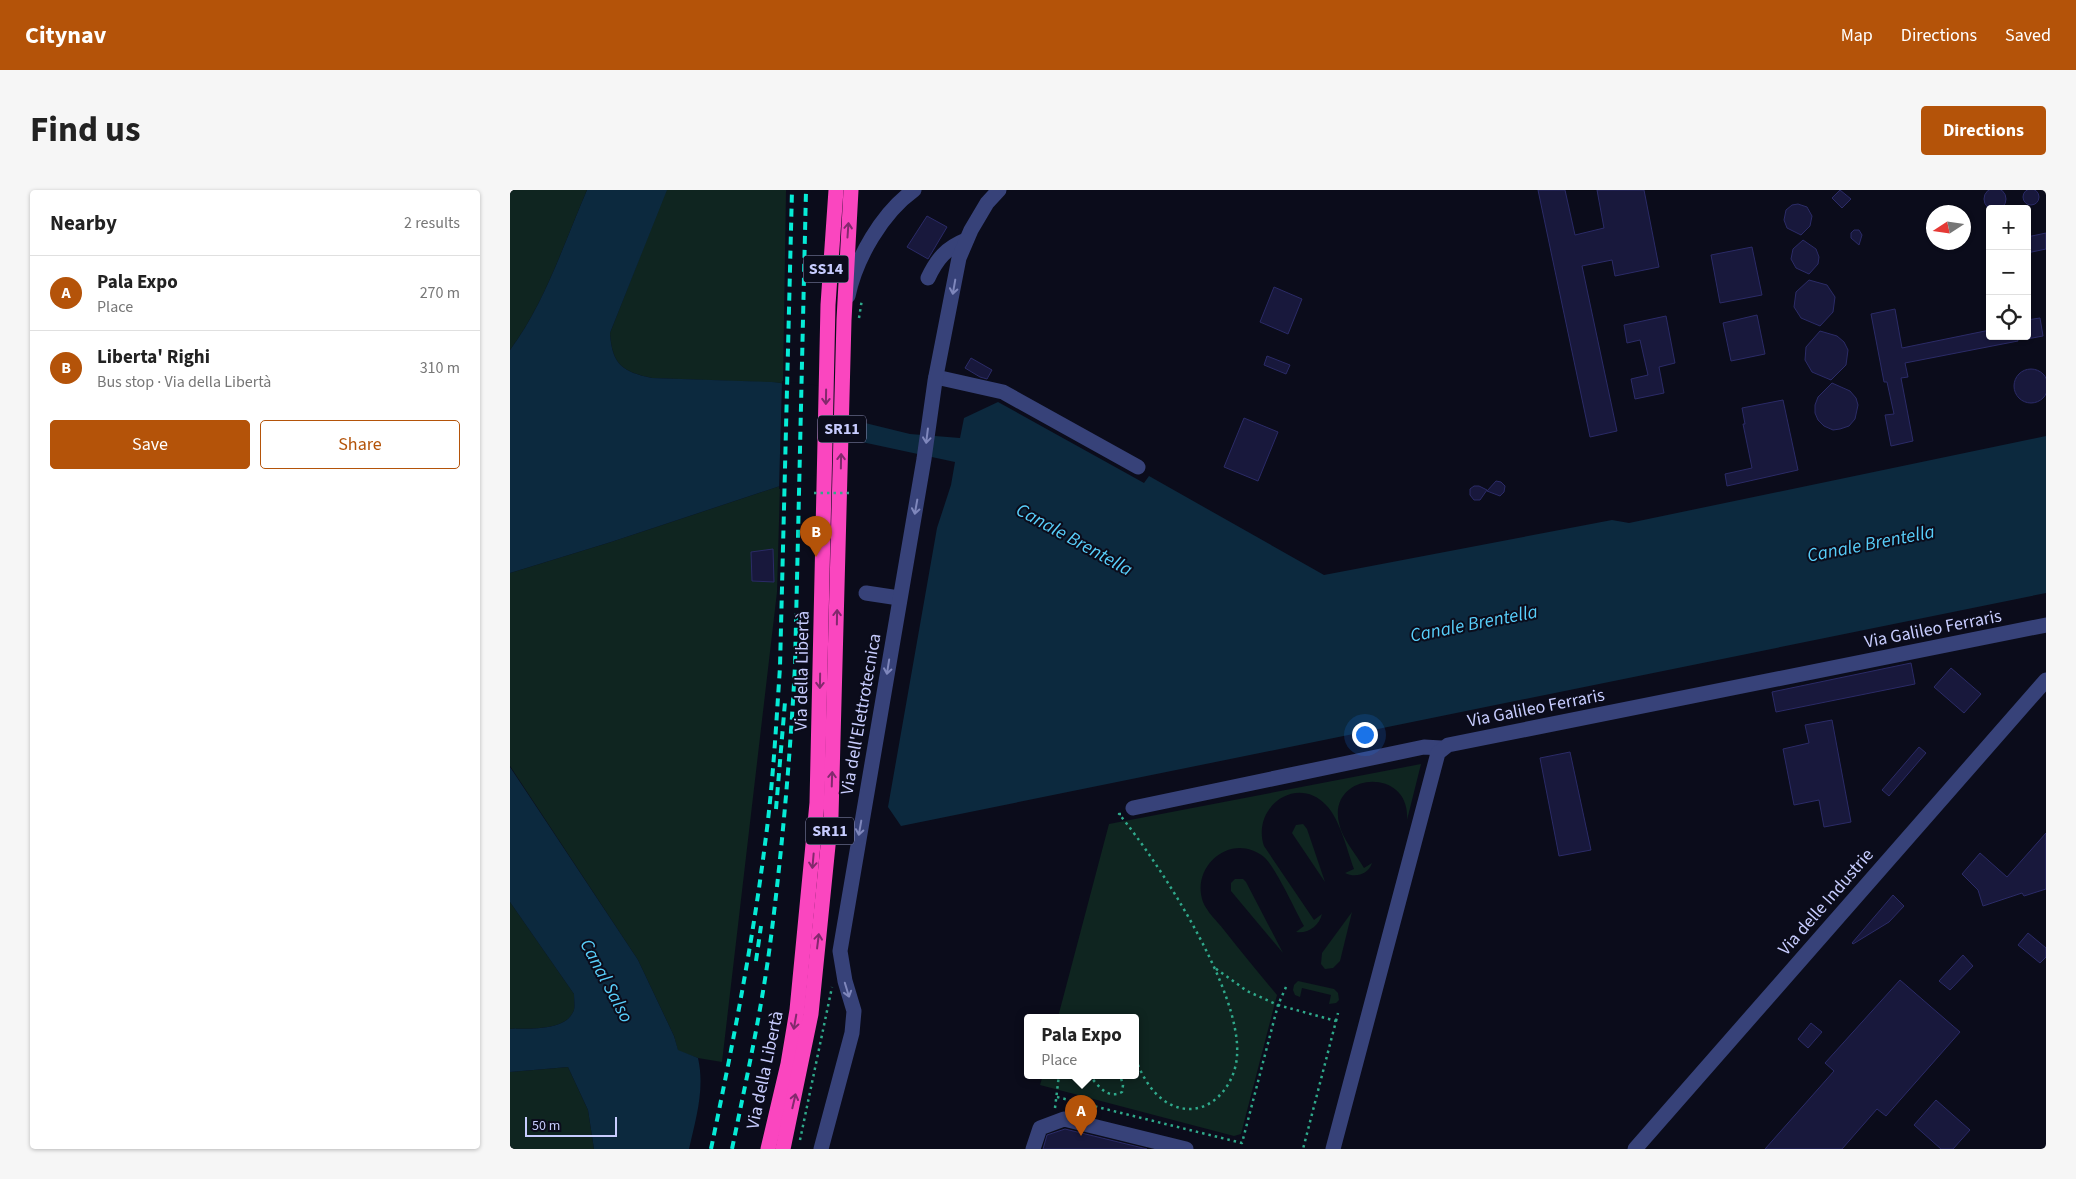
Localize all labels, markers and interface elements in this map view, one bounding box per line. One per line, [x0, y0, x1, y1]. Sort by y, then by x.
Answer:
text: Citynav [25, 18, 106, 53]
text: Map [1841, 23, 1873, 48]
text: Directions [1901, 23, 1977, 48]
text: Saved [2005, 23, 2051, 48]
text: Find us [30, 105, 140, 155]
button: Directions [1921, 106, 2046, 155]
north arrow [1926, 205, 1971, 250]
map controls [1986, 205, 2031, 340]
button: + [1986, 205, 2031, 250]
text: Nearby [50, 208, 117, 238]
text: 2 results [404, 212, 460, 234]
one-way arrow [844, 222, 853, 238]
button: − [1986, 250, 2031, 295]
road number: SS14 [804, 256, 848, 282]
text: Pala Expo [97, 269, 178, 296]
one-way arrow [949, 279, 959, 295]
text: A [61, 282, 71, 304]
text: 270 m [420, 282, 460, 304]
button: locate [1986, 295, 2031, 340]
text: Place [97, 296, 133, 318]
text: Liberta' Righi [97, 344, 210, 371]
text: B [61, 357, 71, 379]
text: 310 m [420, 357, 460, 379]
text: Bus stop · Via della Libertà [97, 371, 271, 393]
one-way arrow [822, 389, 831, 405]
road number: SR11 [818, 415, 866, 442]
button: Save [50, 420, 250, 469]
button: Share [260, 420, 460, 469]
one-way arrow [922, 428, 932, 444]
one-way arrow [836, 453, 846, 470]
water label: Canale Brentella [1011, 497, 1137, 583]
one-way arrow [910, 499, 920, 515]
pin: B [800, 516, 832, 557]
water label: Canale Brentella [1805, 518, 1937, 570]
water label: Canale Brentella [1408, 598, 1540, 650]
street label: Via Galileo Ferraris [1862, 603, 2004, 655]
one-way arrow [832, 609, 842, 625]
street label: Via della Libertà [788, 611, 816, 731]
street label: Via dell'Elettrotecnica [834, 631, 888, 797]
one-way arrow [883, 659, 893, 675]
one-way arrow [815, 672, 825, 689]
street label: Via Galileo Ferraris [1465, 682, 1607, 734]
your location [1352, 722, 1378, 748]
one-way arrow [827, 771, 837, 788]
road number: SR11 [806, 817, 854, 844]
one-way arrow [855, 819, 865, 835]
street label: Via delle Industrie [1773, 843, 1880, 961]
one-way arrow [808, 853, 817, 869]
one-way arrow [813, 933, 823, 949]
water label: Canal Salso [573, 934, 639, 1028]
one-way arrow [843, 982, 853, 998]
street label: Via della Libertà [740, 1009, 790, 1131]
one-way arrow [789, 1014, 799, 1030]
popup [1024, 1014, 1139, 1079]
text: Pala Expo [1041, 1022, 1122, 1049]
text: Place [1041, 1049, 1077, 1071]
one-way arrow [790, 1094, 799, 1110]
pin: A [1065, 1095, 1097, 1136]
scale bar [525, 1114, 618, 1137]
text: 50 m [532, 1116, 560, 1136]

